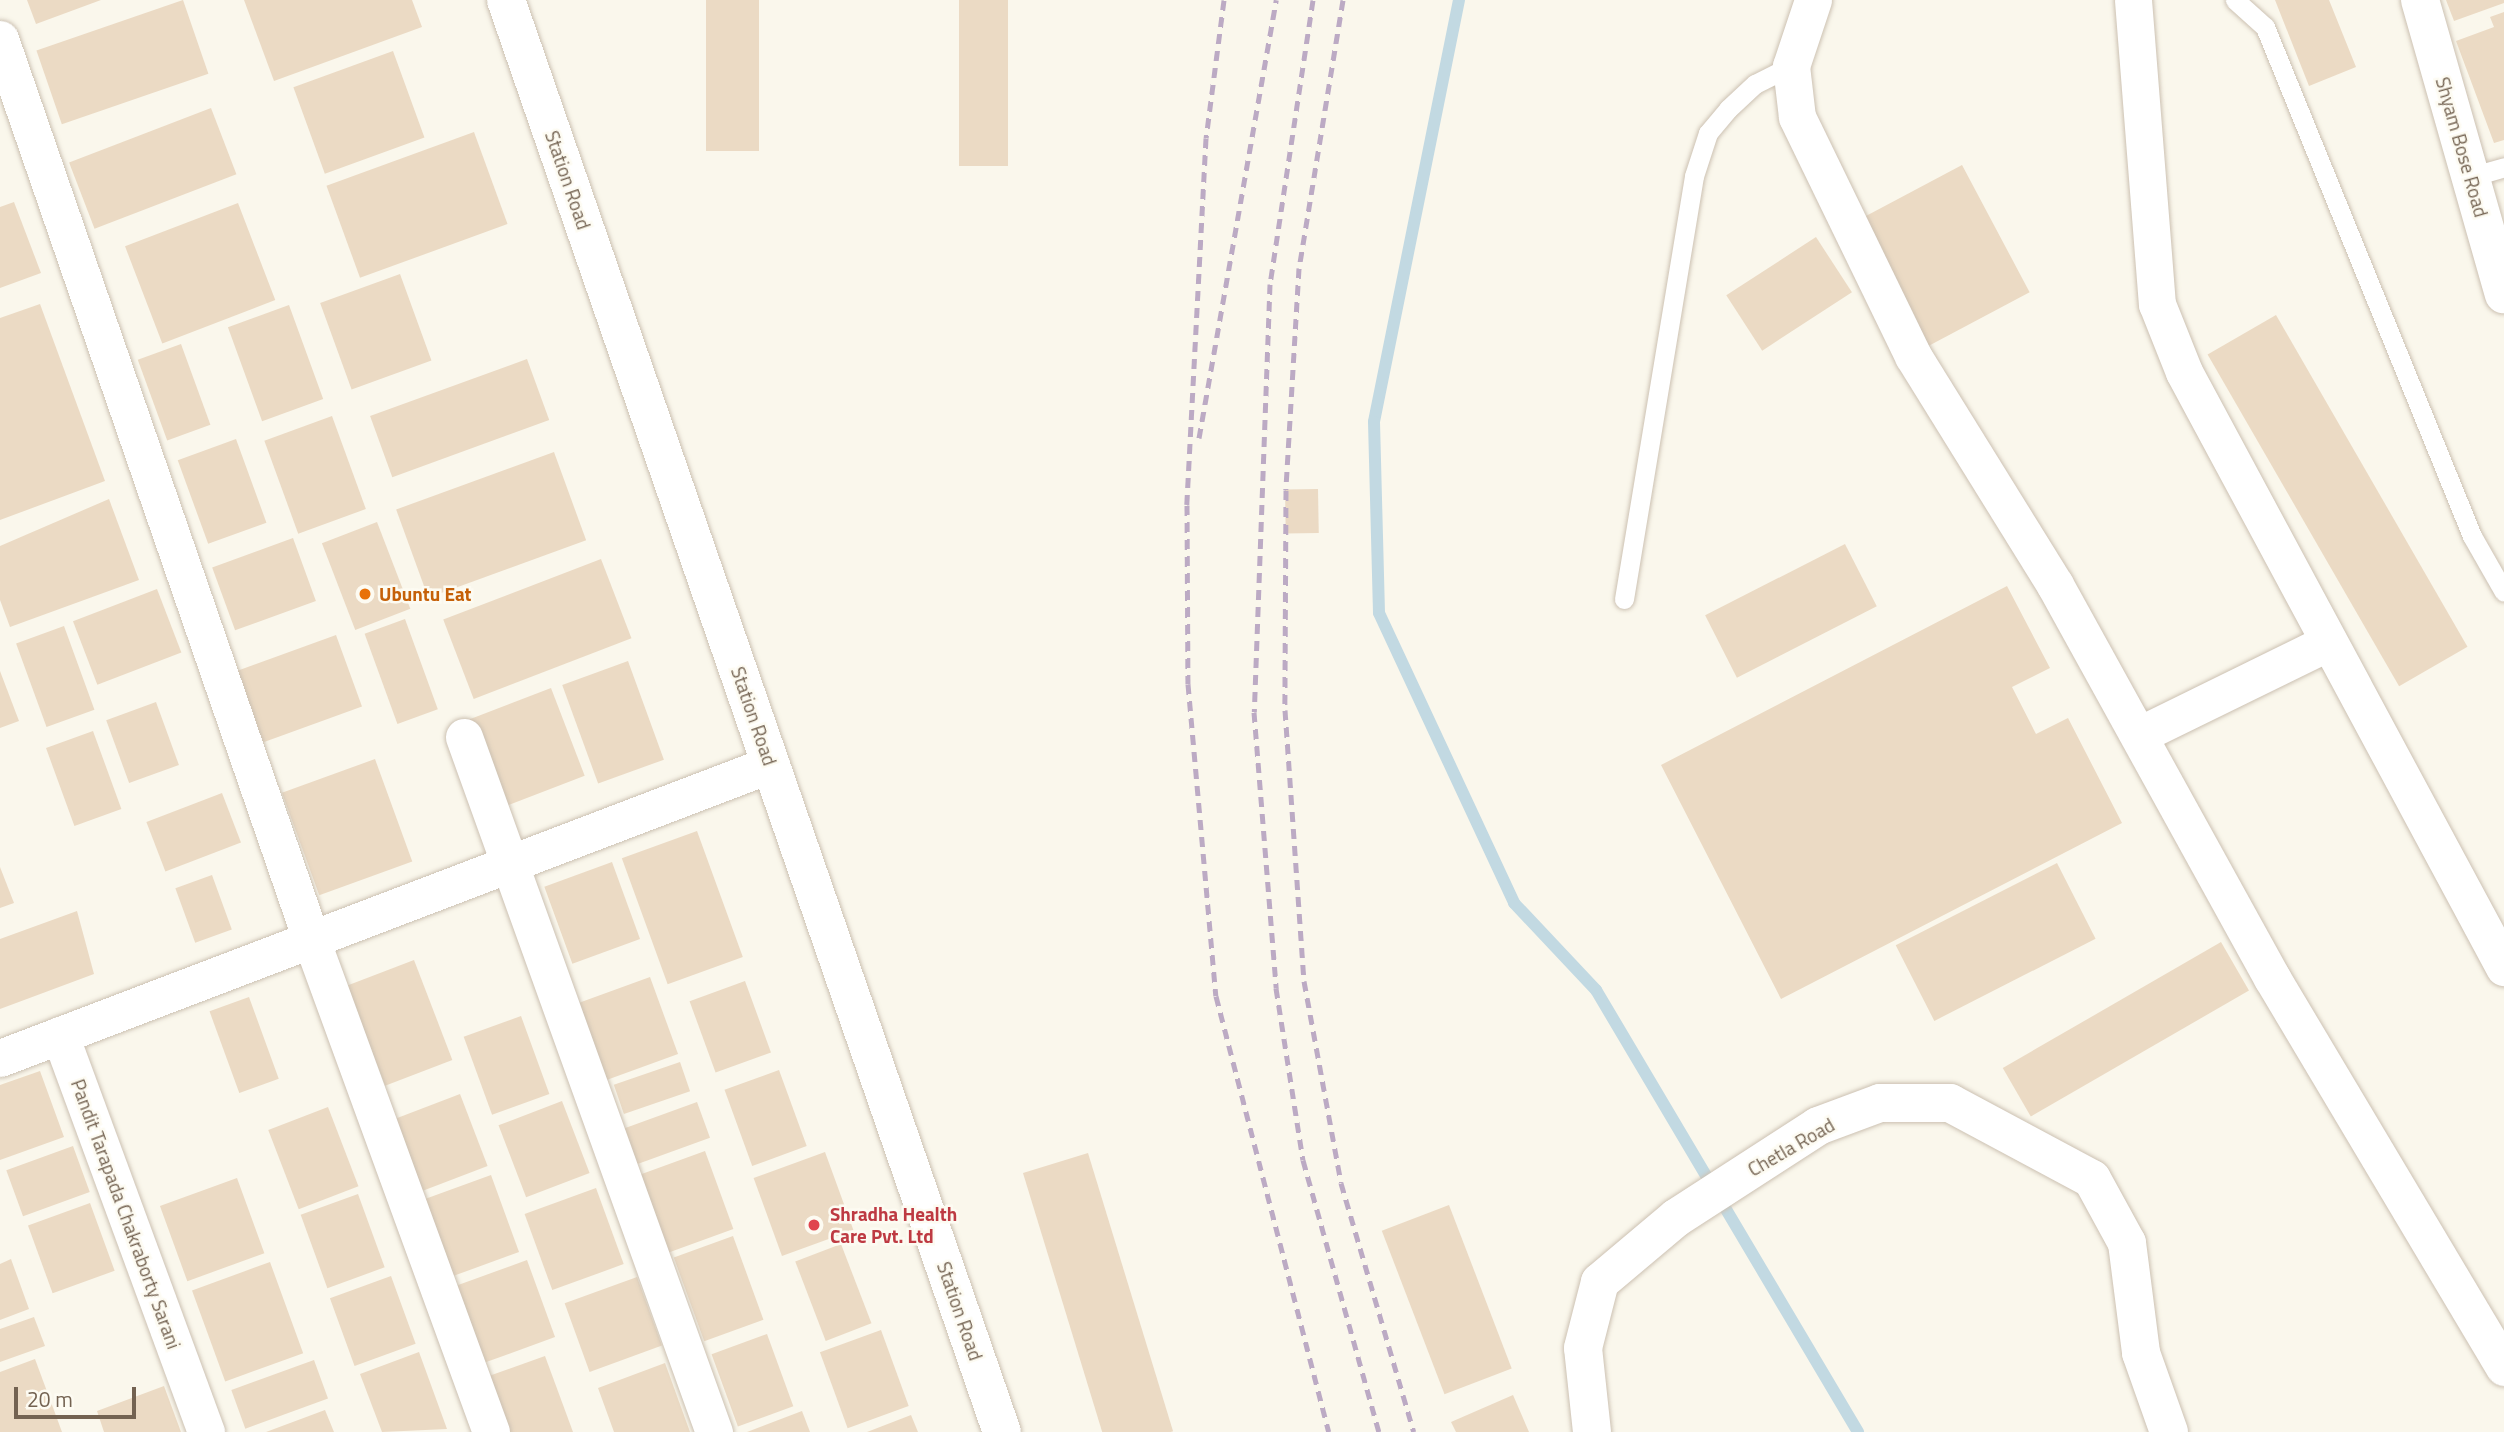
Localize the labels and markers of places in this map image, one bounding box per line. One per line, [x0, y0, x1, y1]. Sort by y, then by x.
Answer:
place label: Ubuntu Eat [379, 583, 472, 605]
marker: Ubuntu Eat [357, 586, 373, 602]
place label: Shradha Health Care Pvt. Ltd [830, 1203, 957, 1247]
marker: Shradha Health Care Pvt. Ltd [804, 1215, 824, 1235]

